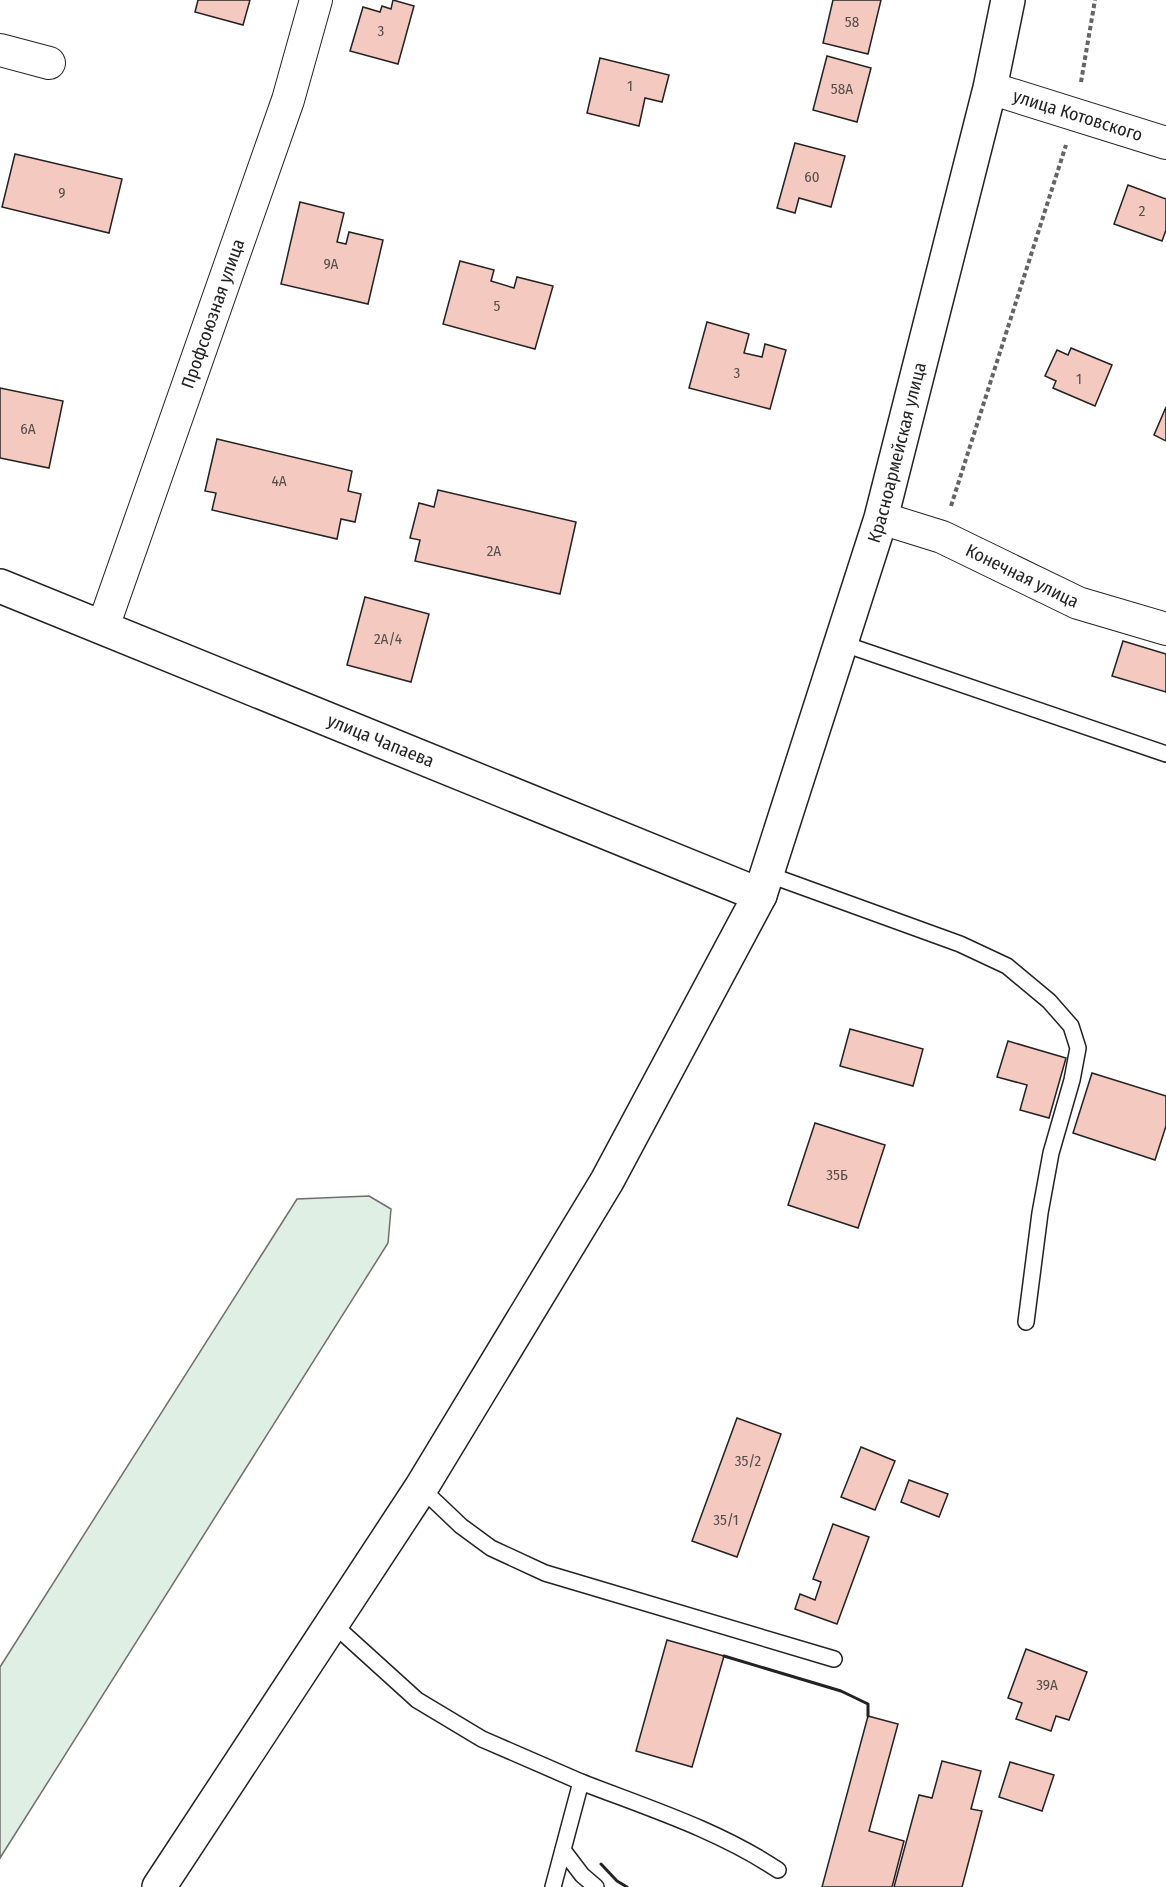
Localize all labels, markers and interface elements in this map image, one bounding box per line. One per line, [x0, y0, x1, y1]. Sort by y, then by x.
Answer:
house number: 58 [845, 13, 859, 31]
house number: 3 [378, 22, 385, 40]
house number: 1 [627, 77, 633, 95]
house number: 58А [831, 80, 853, 98]
street label: улица Котовского [1010, 85, 1145, 146]
house number: 60 [804, 168, 820, 186]
house number: 9 [58, 184, 66, 202]
house number: 2 [1139, 202, 1146, 220]
street label: Профсоюзная улица [177, 236, 249, 391]
house number: 9А [323, 255, 339, 273]
house number: 5 [494, 297, 501, 315]
street label: Красноармейская улица [863, 360, 931, 545]
house number: 3 [734, 364, 741, 382]
house number: 1 [1076, 370, 1082, 388]
house number: 6А [20, 420, 36, 438]
house number: 4А [271, 472, 287, 490]
street label: Конечная улица [962, 539, 1082, 613]
house number: 2А [487, 542, 501, 560]
house number: 2А/4 [374, 630, 402, 648]
street label: улица Чапаева [324, 709, 437, 772]
house number: 35Б [826, 1166, 848, 1184]
house number: 35/2 [735, 1452, 762, 1470]
house number: 35/1 [713, 1511, 739, 1529]
house number: 39А [1036, 1676, 1058, 1694]

